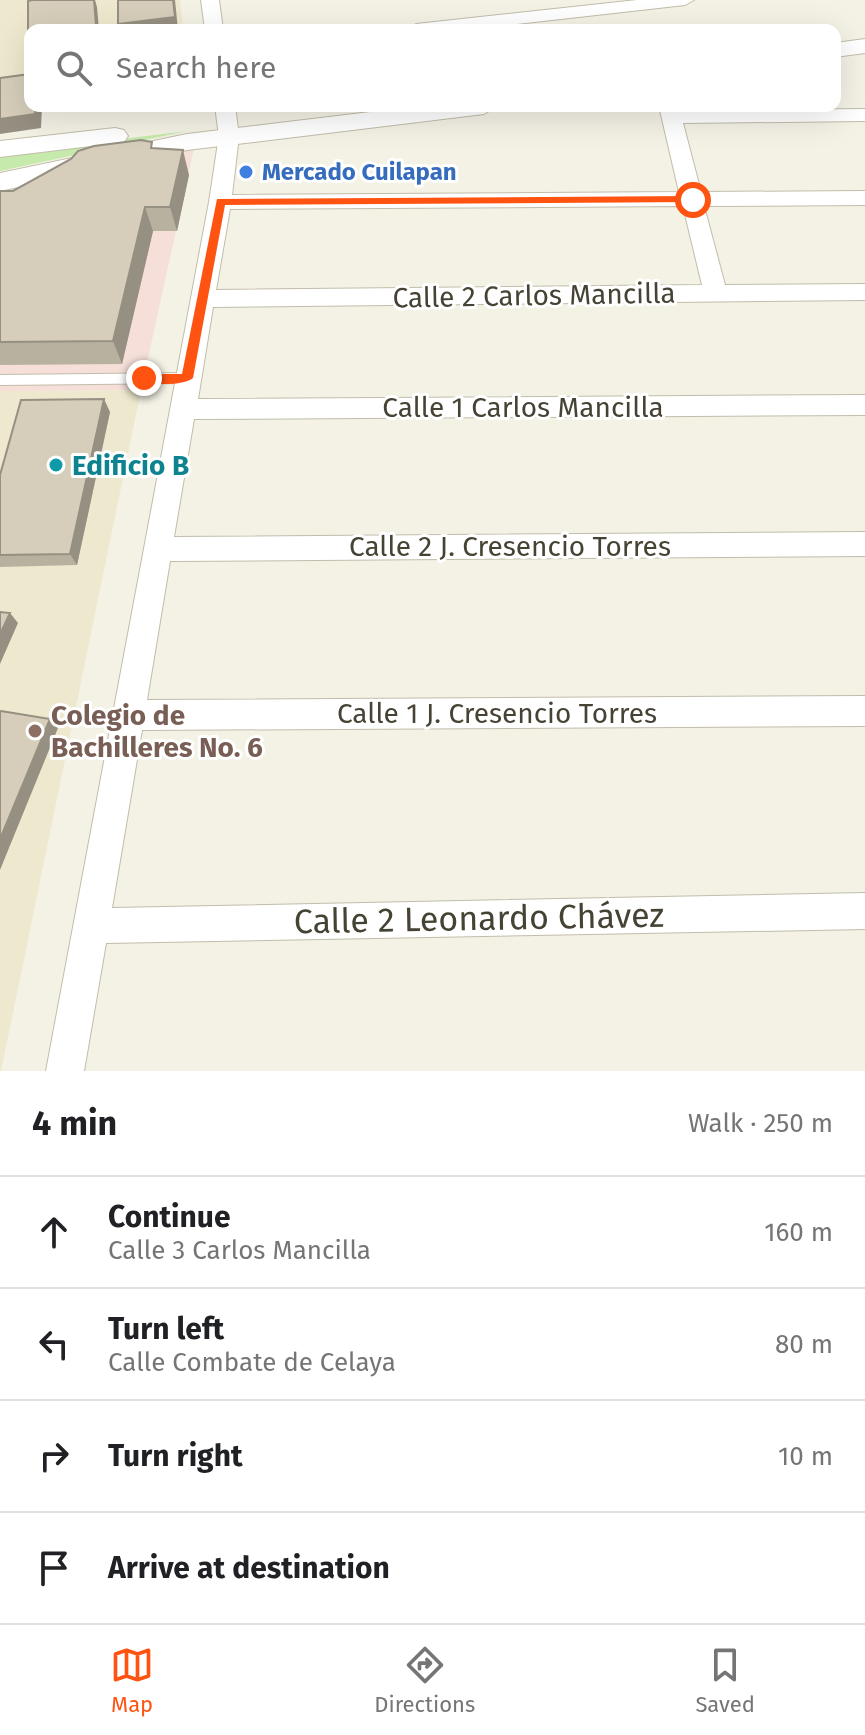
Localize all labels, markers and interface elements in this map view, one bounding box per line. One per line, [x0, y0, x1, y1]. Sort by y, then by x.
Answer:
search box [24, 24, 841, 112]
icon: search [52, 46, 96, 90]
text: Search here [116, 50, 276, 86]
place label: Mercado Cuilapan [262, 158, 457, 186]
marker: Mercado Cuilapan [237, 163, 255, 181]
route start [675, 182, 711, 218]
street label: Calle 2 Carlos Mancilla [392, 277, 676, 314]
route end [126, 360, 162, 396]
street label: Calle 1 Carlos Mancilla [382, 391, 664, 424]
place label: Edificio B [72, 449, 189, 482]
marker: Edificio B [47, 456, 65, 474]
street label: Calle 2 J. Cresencio Torres [349, 530, 671, 563]
street label: Calle 1 J. Cresencio Torres [337, 697, 657, 730]
place label: Colegio de Bachilleres No. 6 [51, 699, 263, 764]
marker: Colegio de Bachilleres No. 6 [26, 722, 44, 740]
street label: Calle 2 Leonardo Chávez [293, 895, 665, 942]
text: 4 min [32, 1103, 117, 1144]
text: Walk · 250 m [688, 1108, 833, 1139]
text: Continue [108, 1199, 231, 1235]
icon: ahead [32, 1210, 76, 1254]
text: 160 m [764, 1217, 833, 1248]
text: Calle 3 Carlos Mancilla [108, 1235, 371, 1266]
text: Turn left [108, 1311, 224, 1347]
icon: left [32, 1322, 76, 1366]
text: 80 m [775, 1329, 833, 1360]
text: Calle Combate de Celaya [108, 1347, 396, 1378]
icon: right [32, 1434, 76, 1478]
text: Turn right [108, 1438, 243, 1474]
text: 10 m [778, 1441, 833, 1472]
icon: arrive [32, 1546, 76, 1590]
text: Arrive at destination [108, 1550, 390, 1586]
tab: Map [110, 1643, 154, 1718]
tab: Directions [374, 1643, 475, 1718]
tab: Saved [695, 1643, 755, 1718]

